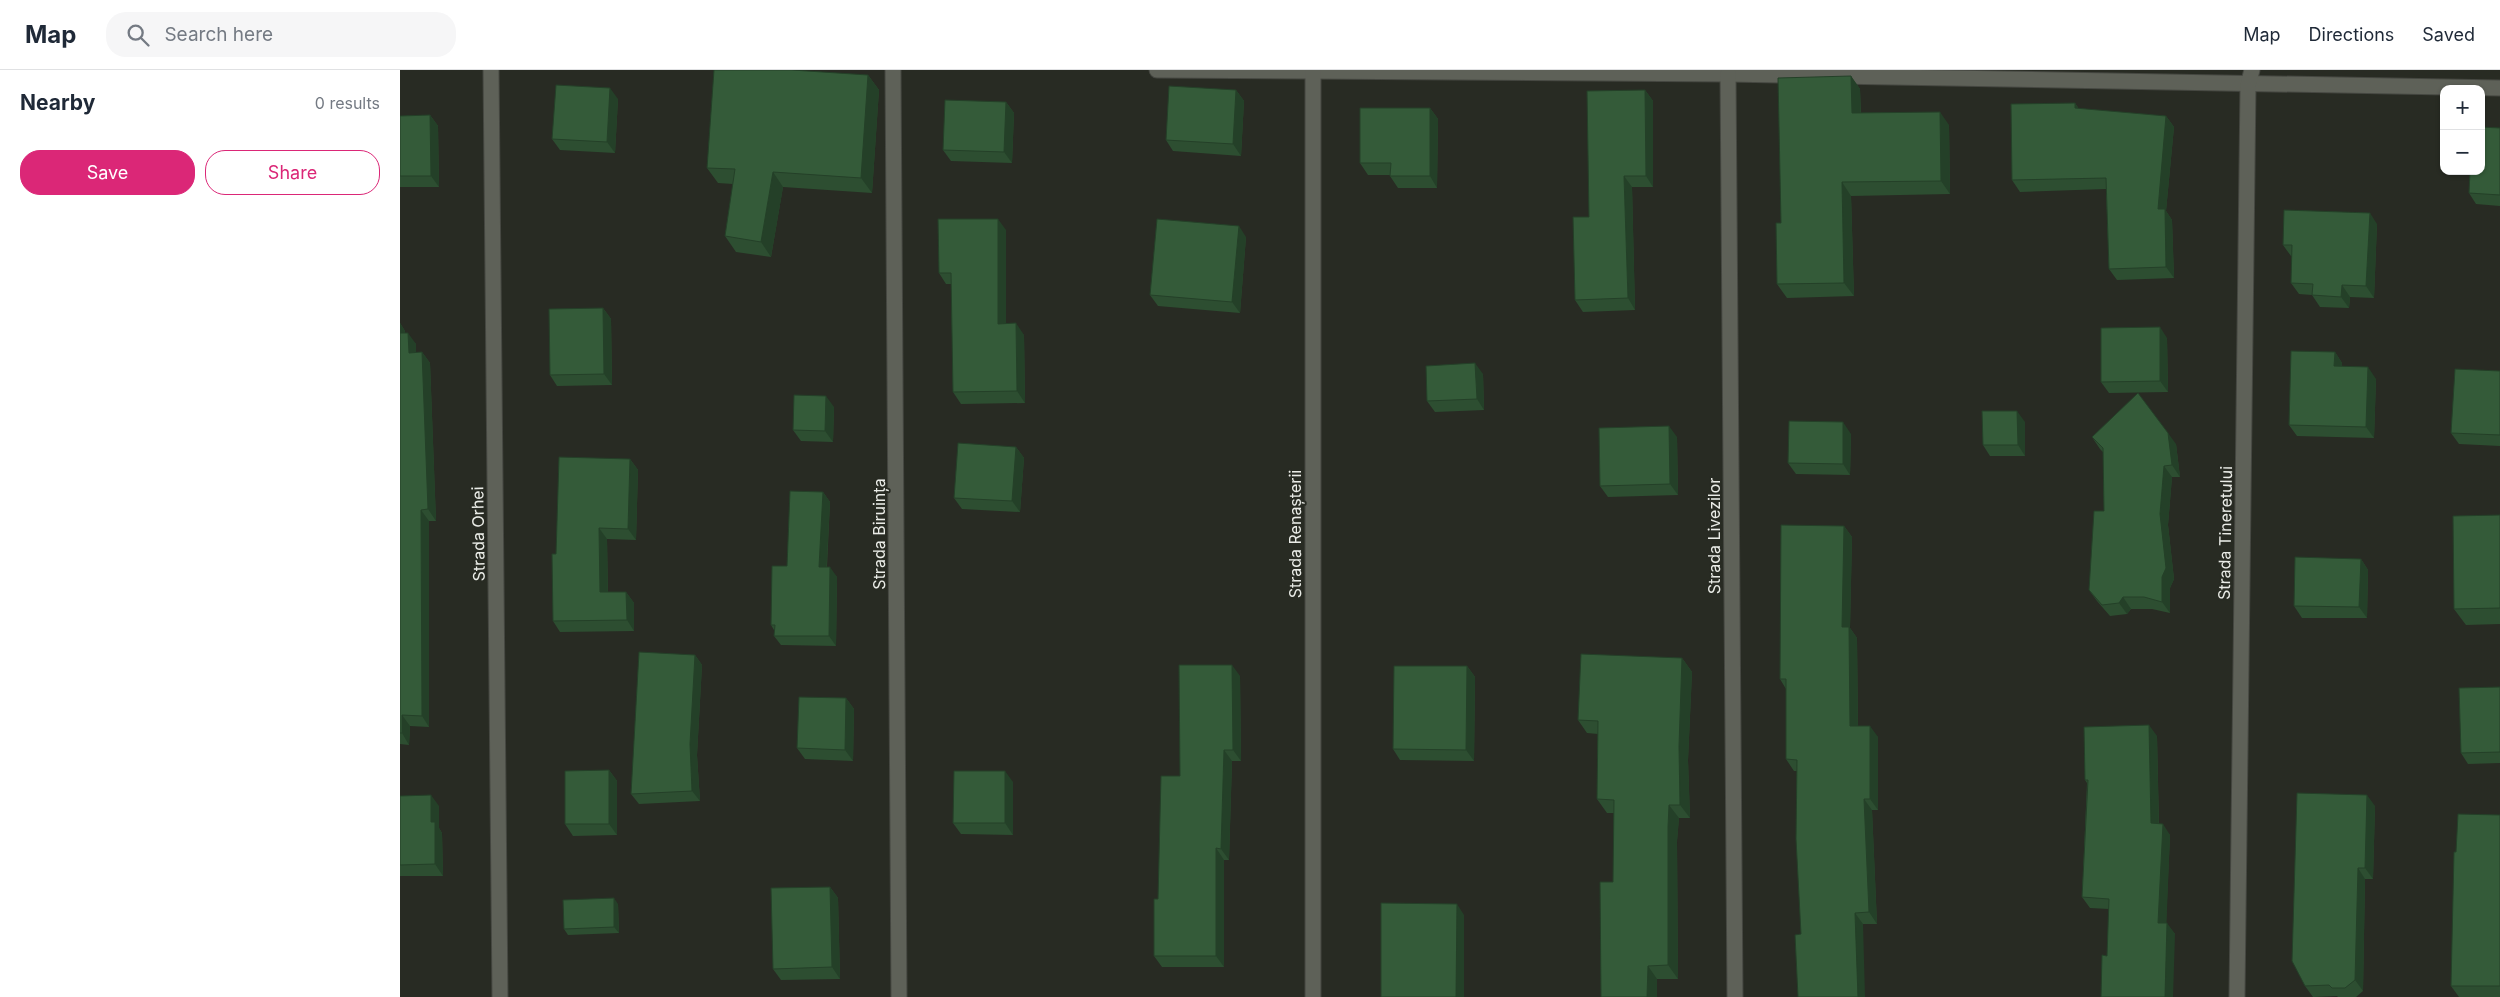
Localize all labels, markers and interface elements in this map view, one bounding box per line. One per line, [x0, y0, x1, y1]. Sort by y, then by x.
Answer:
search box [106, 12, 456, 57]
text: Map [25, 20, 76, 49]
icon: search [124, 21, 152, 49]
text: Search here [164, 23, 273, 46]
text: Map [2243, 24, 2281, 45]
text: Directions [2309, 24, 2394, 45]
text: Saved [2422, 24, 2475, 45]
map controls [2440, 85, 2485, 175]
button: + [2440, 85, 2485, 130]
text: Nearby [20, 90, 95, 115]
text: 0 results [315, 93, 380, 113]
button: − [2440, 130, 2485, 175]
button: Save [20, 150, 195, 195]
button: Share [205, 150, 380, 195]
street label: Strada Tineretului [2214, 466, 2236, 600]
street label: Strada Renașterii [1285, 470, 1305, 598]
street label: Strada Biruința [869, 478, 889, 590]
street label: Strada Livezilor [1704, 478, 1724, 594]
street label: Strada Orhei [467, 486, 489, 582]

